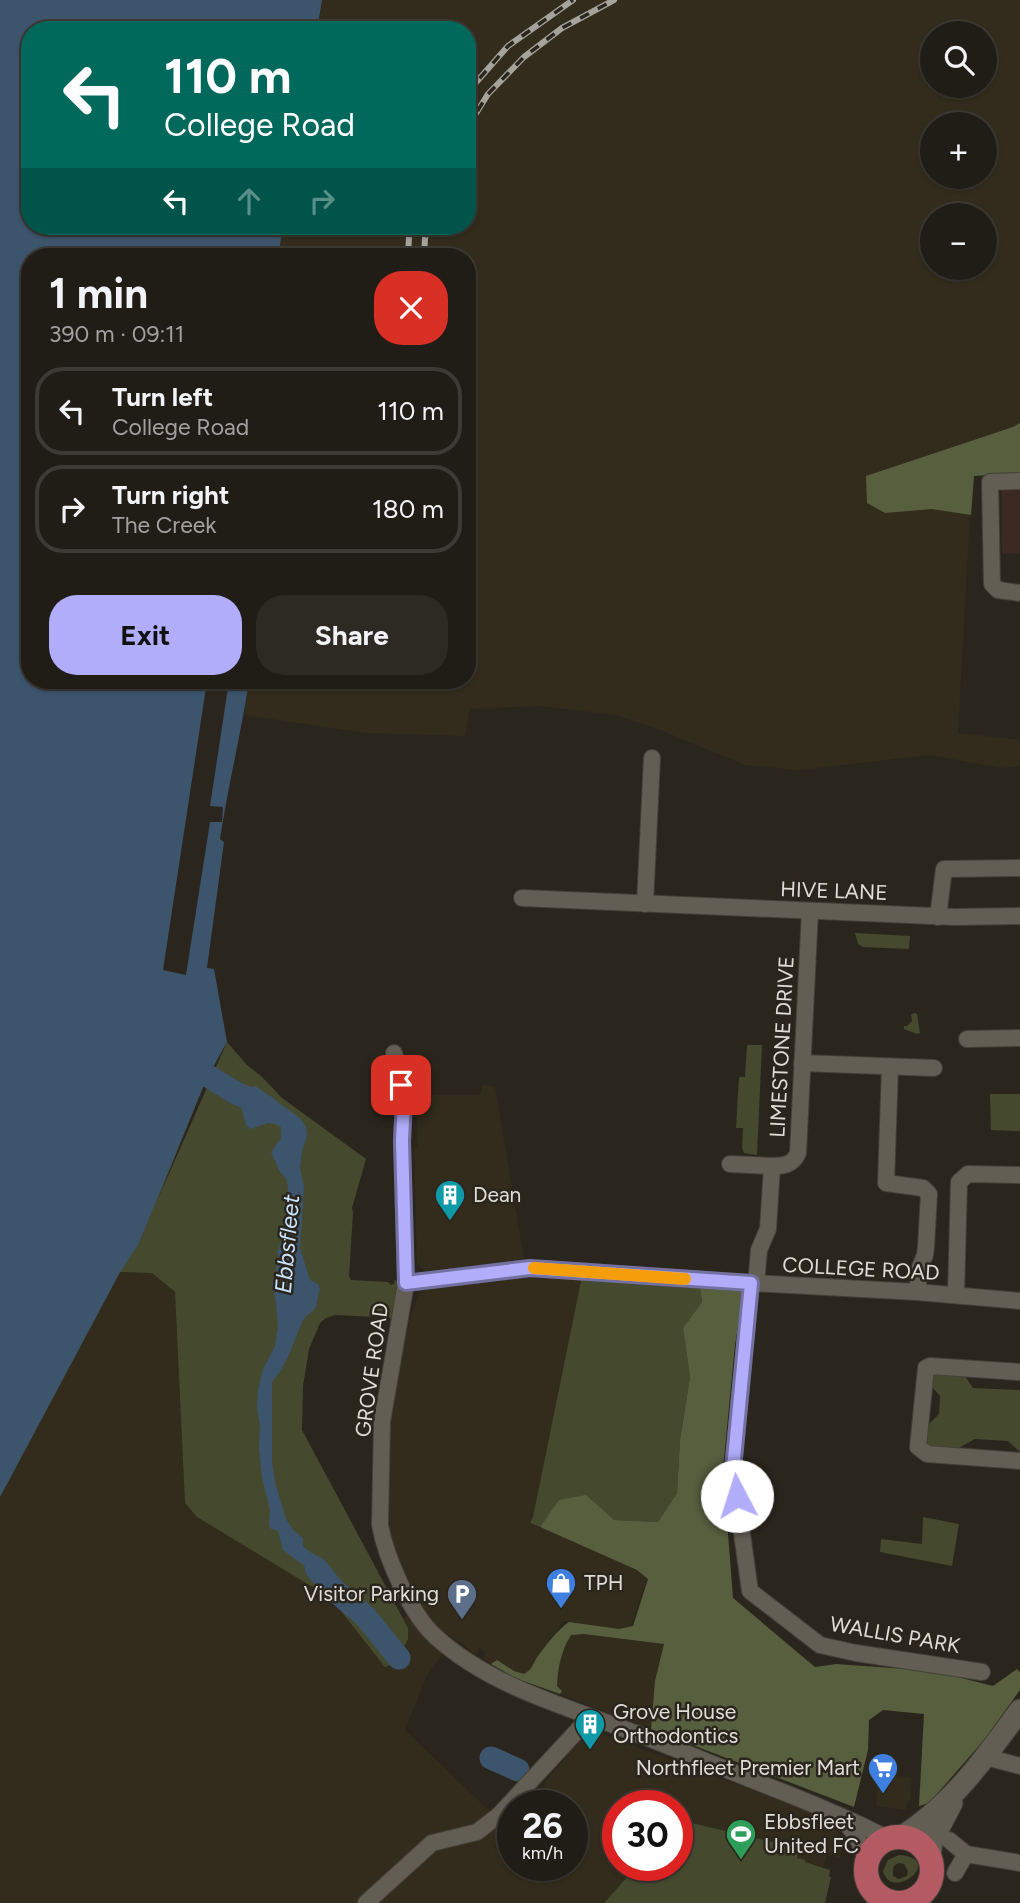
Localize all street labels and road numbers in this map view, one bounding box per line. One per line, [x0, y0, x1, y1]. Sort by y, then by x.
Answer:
street label: HIVE LANE [780, 876, 888, 905]
street label: LIMESTONE DRIVE [764, 956, 799, 1138]
street label: COLLEGE ROAD [782, 1252, 940, 1285]
street label: GROVE ROAD [350, 1301, 393, 1439]
street label: WALLIS PARK [828, 1611, 962, 1658]

